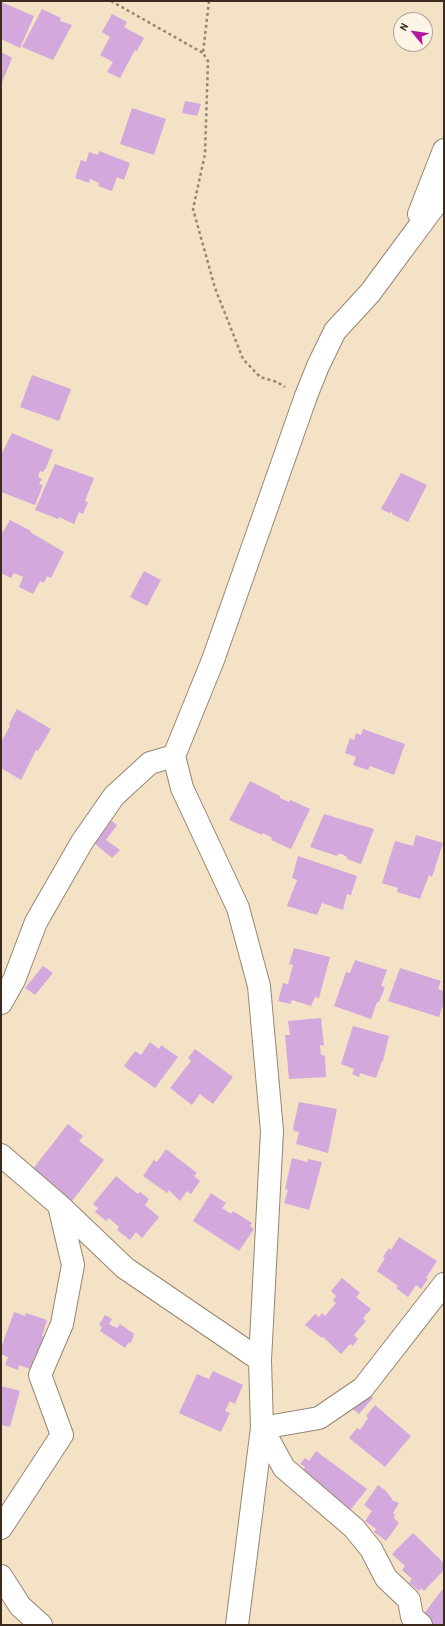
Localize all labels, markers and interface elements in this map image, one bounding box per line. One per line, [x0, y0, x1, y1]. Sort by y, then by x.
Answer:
north arrow [393, 12, 433, 52]
text: N [396, 21, 411, 33]

